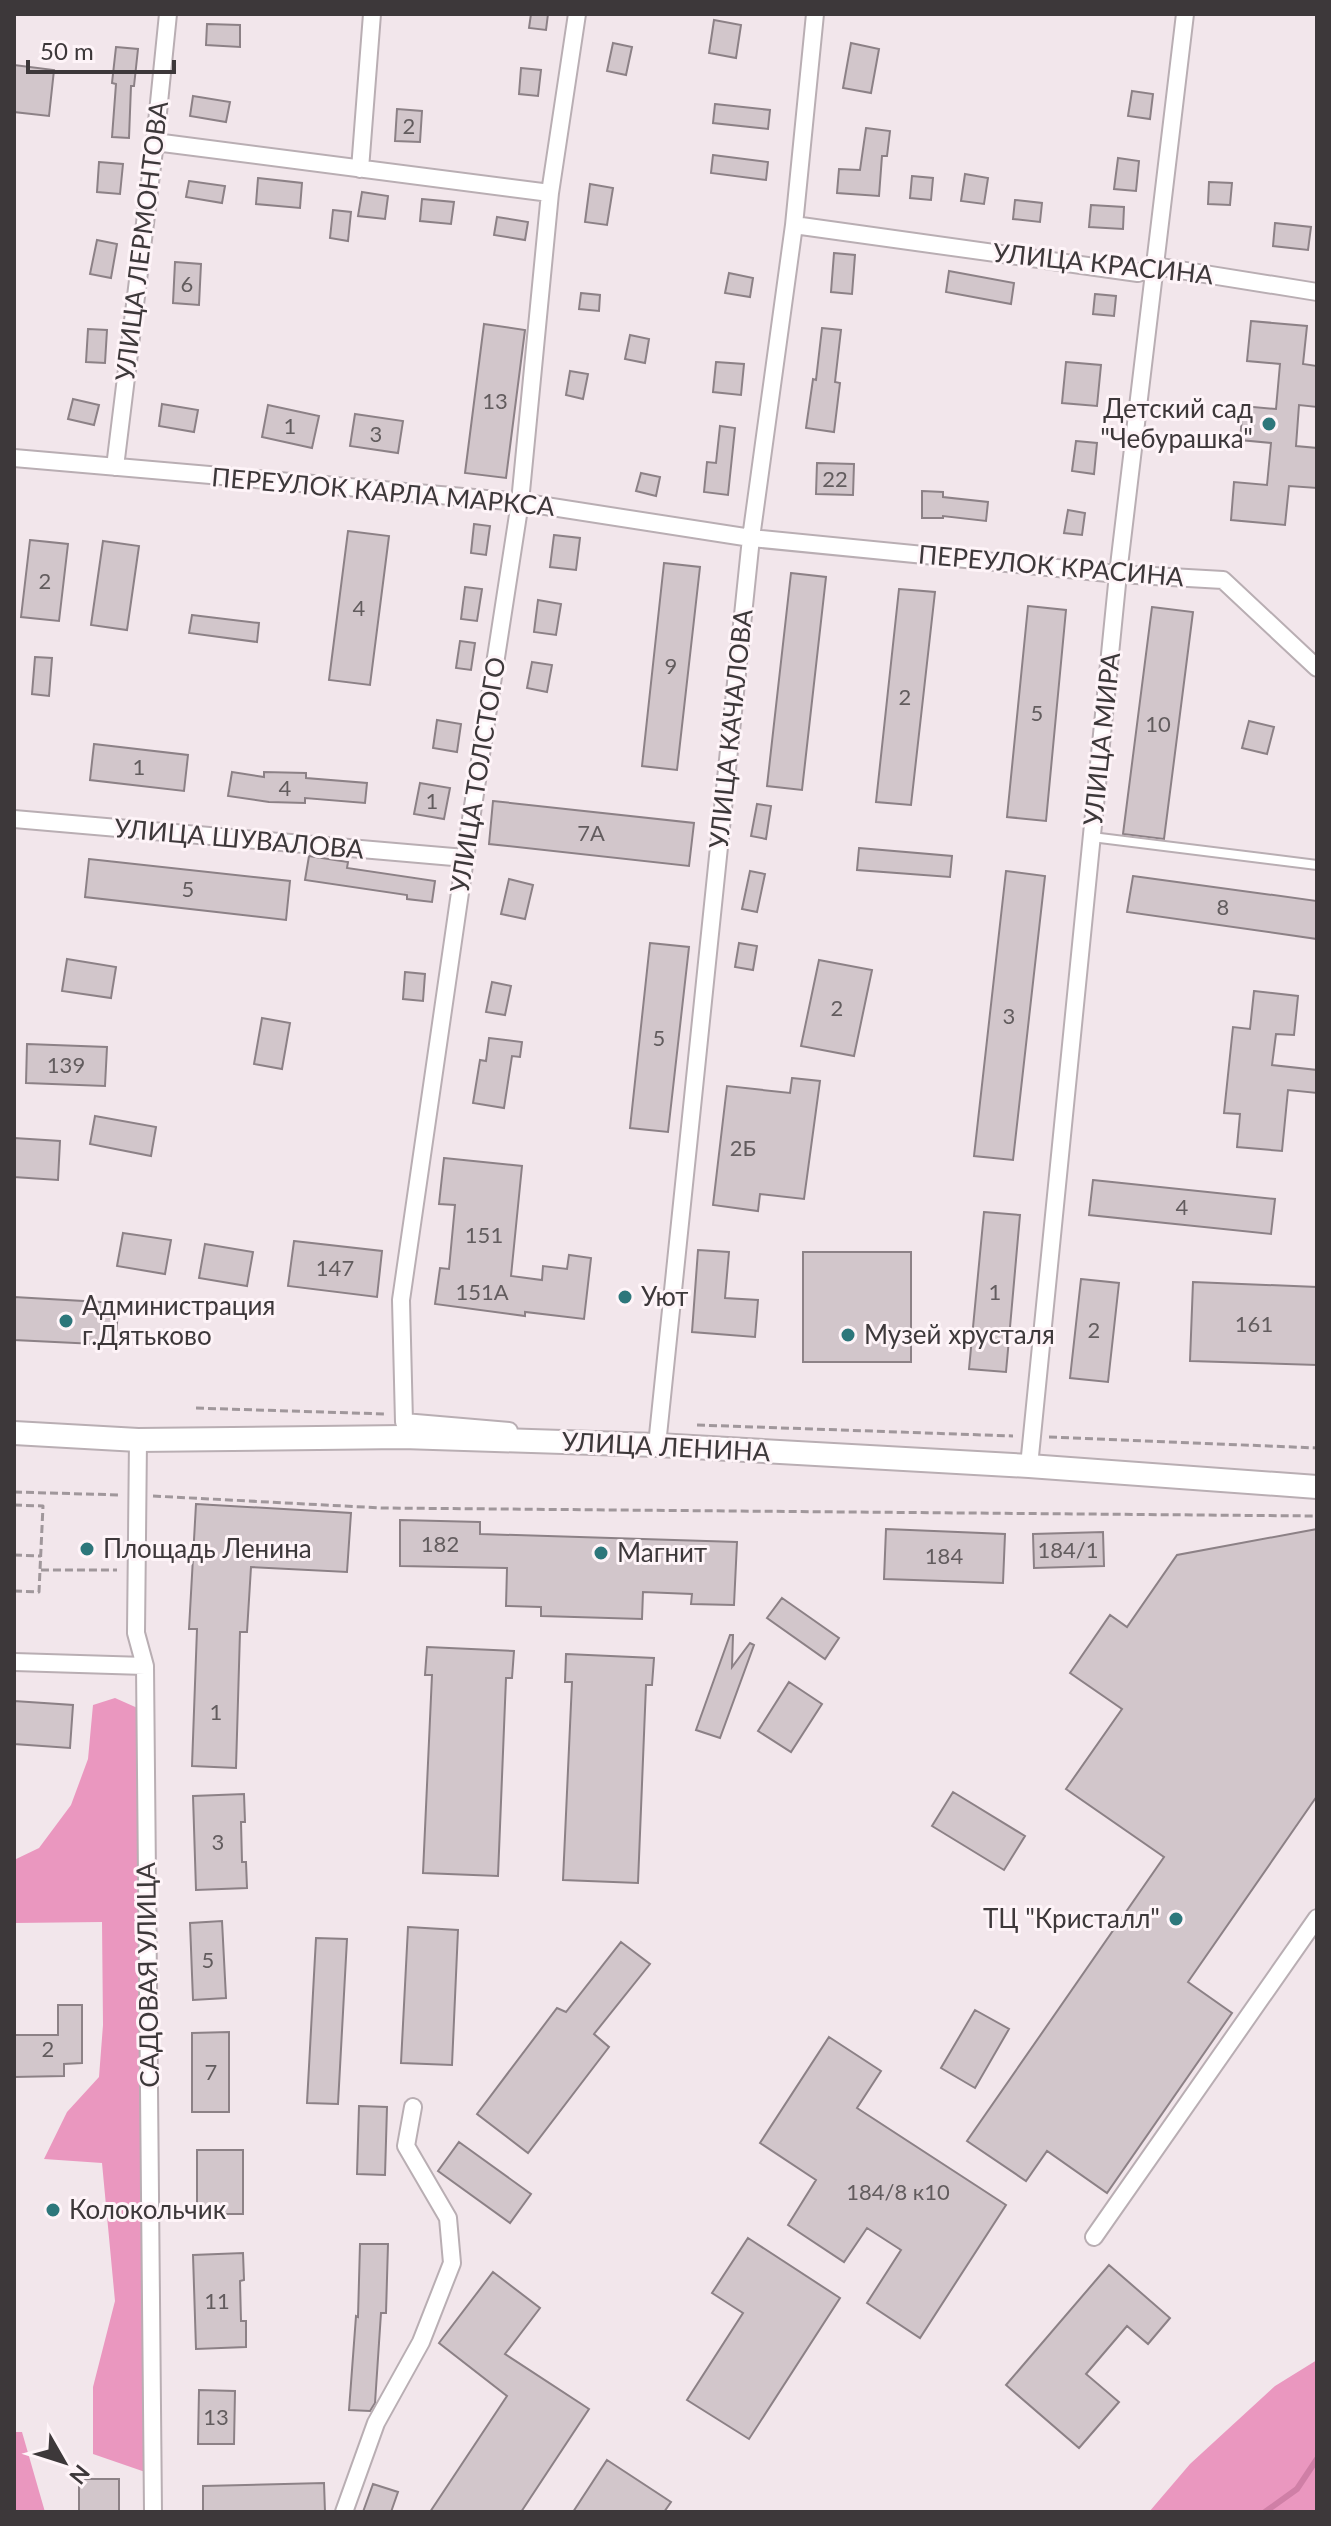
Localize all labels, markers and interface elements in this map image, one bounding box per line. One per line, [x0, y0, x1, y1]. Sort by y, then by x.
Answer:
scale bar [28, 24, 174, 74]
text: 50 m [40, 36, 94, 65]
street label: УЛИЦА ЛЕРМОНТОВА [108, 99, 174, 383]
house number: 2 [403, 112, 415, 139]
street label: УЛИЦА КРАСИНА [991, 236, 1215, 291]
house number: 6 [181, 270, 193, 297]
house number: 13 [482, 387, 508, 414]
place label: Детский сад "Чебурашка" [1100, 392, 1253, 454]
house number: 1 [284, 412, 296, 439]
marker: Детский сад "Чебурашка" [1260, 415, 1278, 433]
house number: 3 [370, 420, 382, 447]
street label: ПЕРЕУЛОК КАРЛА МАРКСА [210, 460, 556, 522]
house number: 22 [822, 465, 848, 492]
street label: ПЕРЕУЛОК КРАСИНА [917, 537, 1186, 593]
house number: 2 [39, 567, 51, 594]
house number: 4 [353, 594, 366, 621]
street label: УЛИЦА КАЧАЛОВА [702, 607, 759, 850]
street label: УЛИЦА МИРА [1076, 650, 1126, 827]
house number: 9 [665, 652, 677, 679]
street label: УЛИЦА ТОЛСТОГО [443, 655, 511, 895]
house number: 2 [899, 683, 911, 710]
house number: 5 [1031, 699, 1043, 726]
house number: 10 [1145, 710, 1171, 737]
house number: 1 [133, 753, 145, 780]
house number: 4 [279, 774, 292, 801]
house number: 1 [426, 787, 438, 814]
street label: УЛИЦА ШУВАЛОВА [113, 811, 366, 865]
house number: 7А [577, 819, 605, 846]
house number: 5 [182, 875, 194, 902]
house number: 8 [1217, 893, 1229, 920]
house number: 2 [831, 994, 843, 1021]
house number: 3 [1003, 1002, 1015, 1029]
house number: 5 [653, 1024, 665, 1051]
house number: 139 [47, 1051, 85, 1078]
house number: 2Б [730, 1134, 756, 1161]
house number: 4 [1176, 1193, 1189, 1220]
house number: 151 [465, 1221, 503, 1248]
house number: 147 [316, 1254, 354, 1281]
house number: 151А [455, 1278, 509, 1305]
house number: 1 [989, 1278, 1001, 1305]
place label: Уют [641, 1280, 688, 1312]
marker: Уют [616, 1288, 634, 1306]
place label: Администрация г.Дятьково [82, 1289, 275, 1351]
house number: 161 [1235, 1310, 1273, 1337]
marker: Администрация г.Дятьково [57, 1312, 75, 1330]
house number: 2 [1088, 1316, 1100, 1343]
place label: Музей хрусталя [864, 1318, 1055, 1350]
marker: Музей хрусталя [839, 1326, 857, 1344]
street label: УЛИЦА ЛЕНИНА [561, 1425, 772, 1467]
house number: 182 [421, 1530, 459, 1557]
place label: Площадь Ленина [103, 1532, 312, 1564]
place label: Магнит [617, 1536, 707, 1568]
house number: 184/1 [1038, 1536, 1098, 1563]
marker: Площадь Ленина [78, 1540, 96, 1558]
house number: 184 [925, 1542, 963, 1569]
marker: Магнит [592, 1544, 610, 1562]
house number: 1 [210, 1698, 222, 1725]
house number: 3 [212, 1828, 224, 1855]
street label: САДОВАЯ УЛИЦА [129, 1862, 165, 2088]
place label: ТЦ "Кристалл" [983, 1902, 1160, 1934]
marker: ТЦ "Кристалл" [1167, 1910, 1185, 1928]
house number: 5 [202, 1946, 214, 1973]
house number: 2 [42, 2035, 54, 2062]
house number: 7 [205, 2058, 217, 2085]
house number: 184/8 к10 [846, 2178, 950, 2205]
place label: Колокольчик [69, 2193, 227, 2225]
marker: Колокольчик [44, 2201, 62, 2219]
house number: 11 [204, 2287, 230, 2314]
house number: 13 [203, 2403, 229, 2430]
north arrow [24, 2422, 104, 2502]
text: N [64, 2460, 96, 2490]

